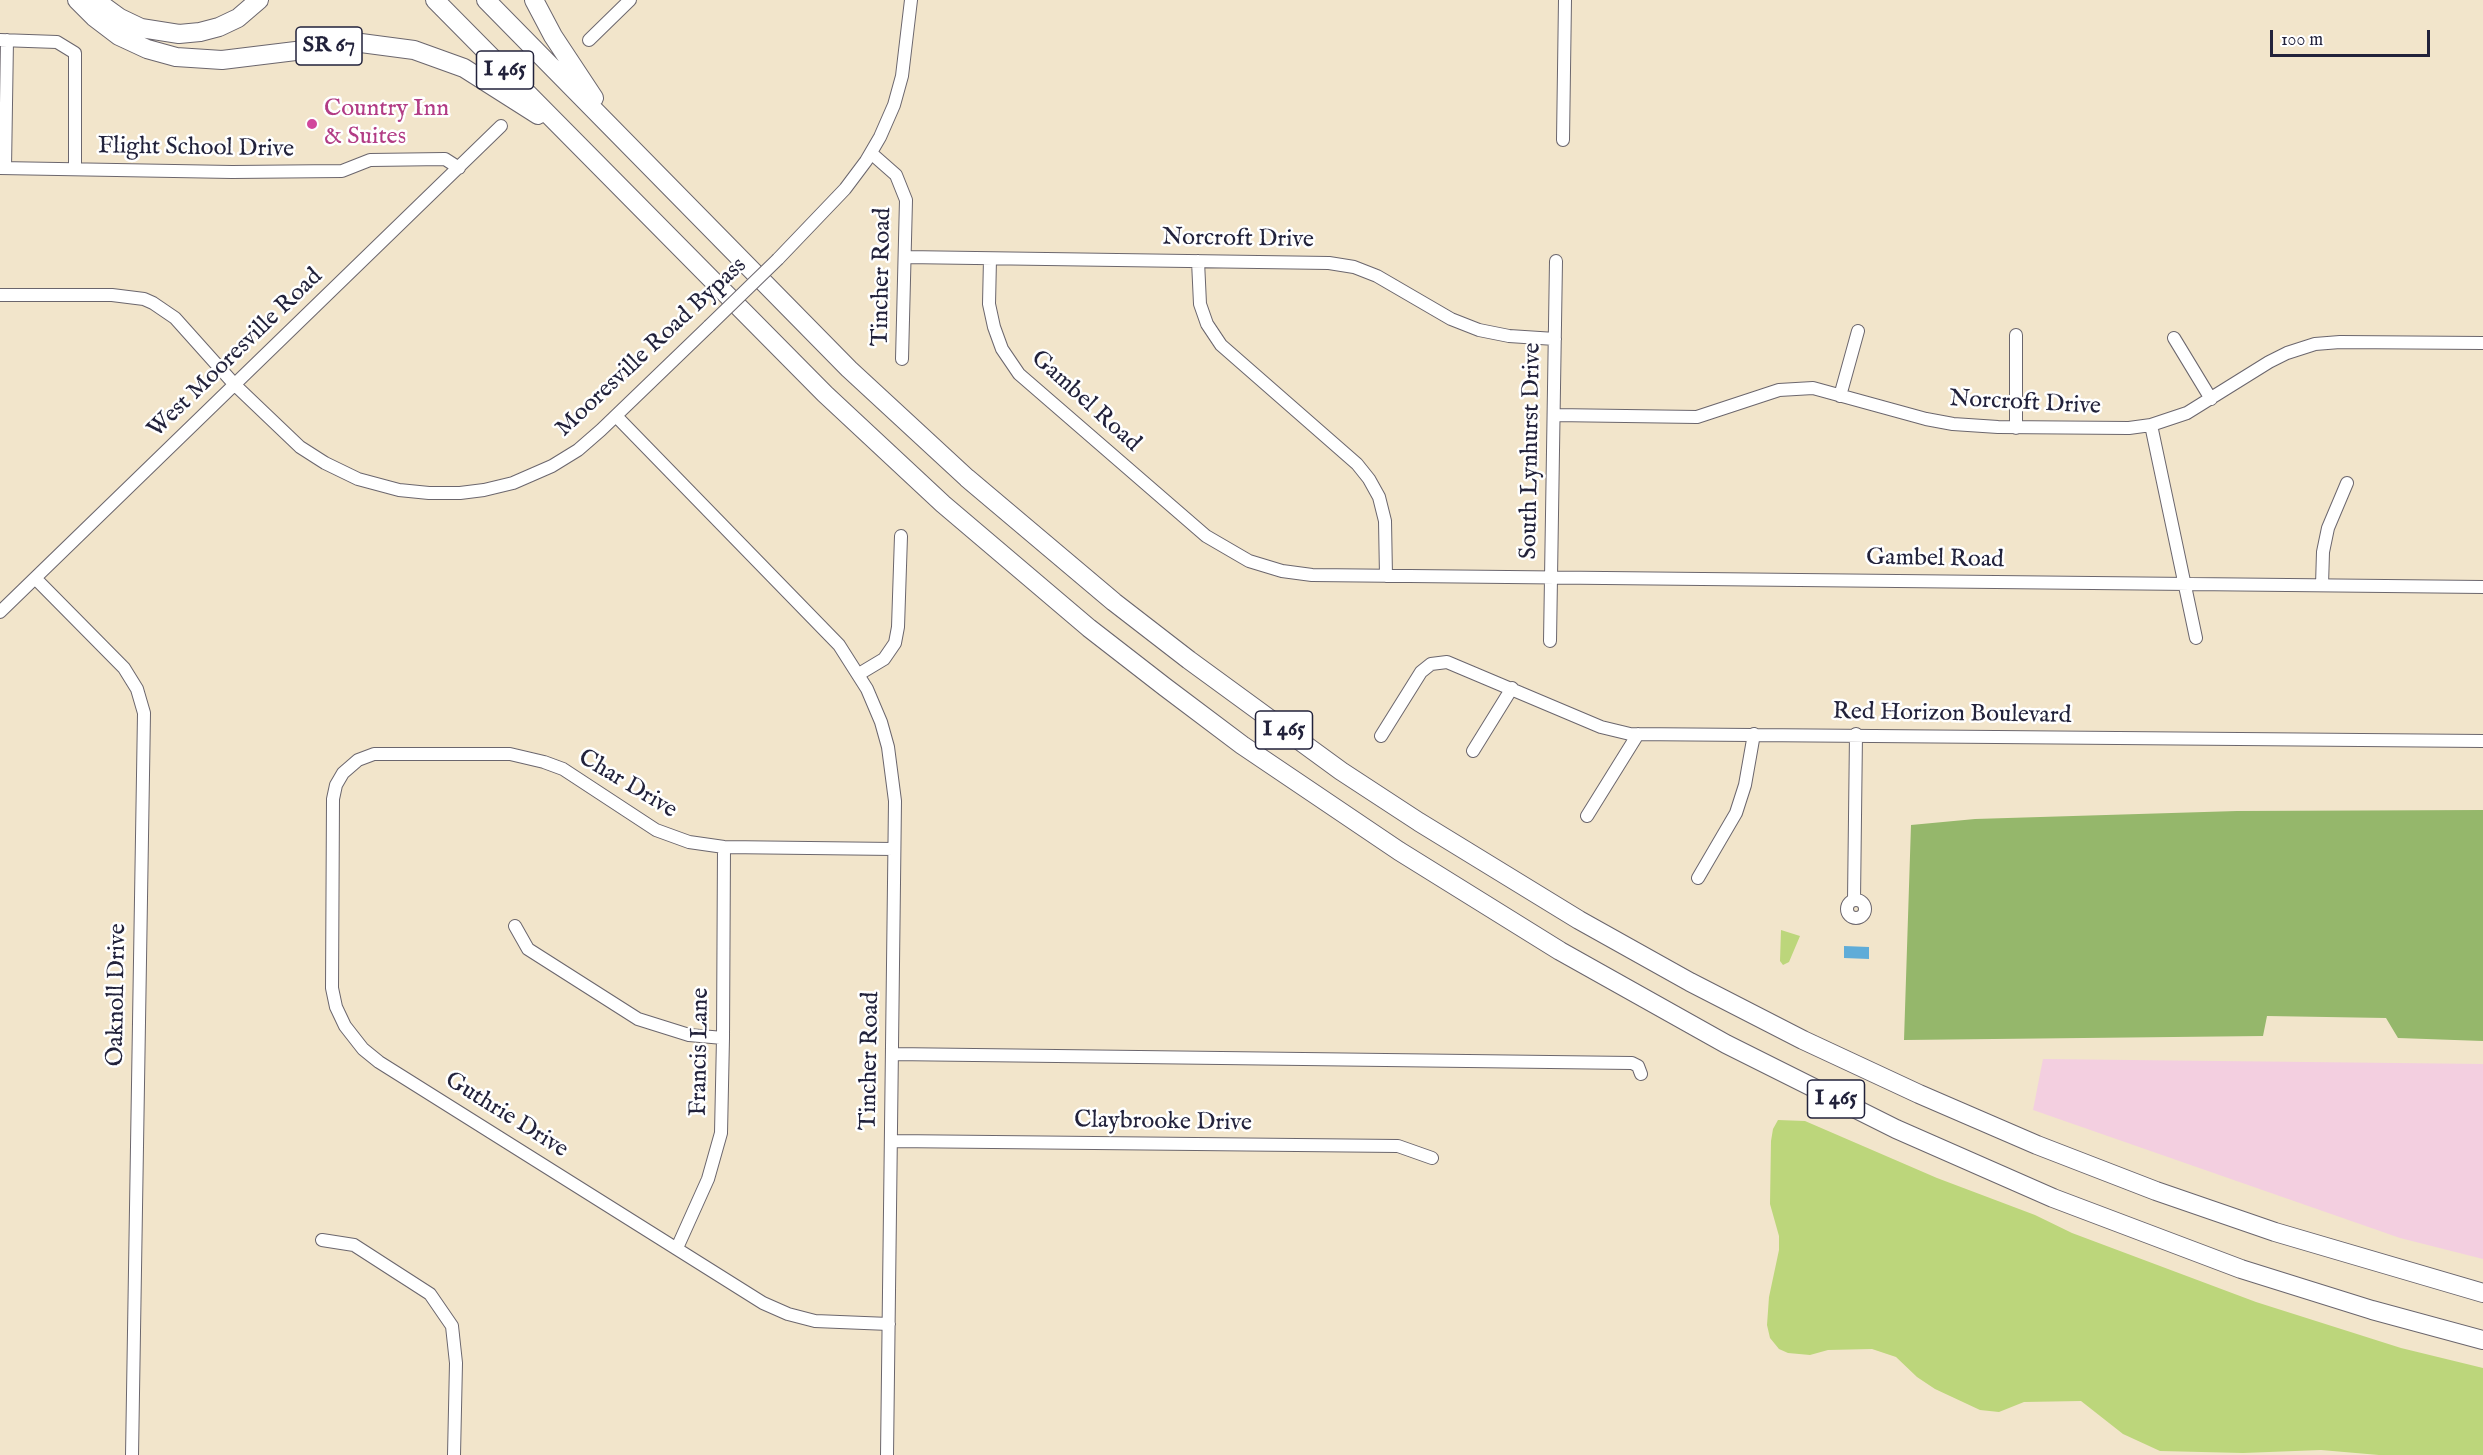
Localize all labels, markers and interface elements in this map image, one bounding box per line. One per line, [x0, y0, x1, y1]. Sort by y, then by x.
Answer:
scale bar [2273, 18, 2434, 56]
road number: SR 67 [296, 27, 362, 65]
text: 100 m [2281, 29, 2323, 52]
road number: I 465 [476, 51, 534, 89]
place label: Country Inn & Suites [324, 96, 449, 152]
marker: Country Inn & Suites [305, 117, 319, 131]
street label: Flight School Drive [98, 133, 294, 165]
street label: Tincher Road [867, 207, 899, 347]
street label: Norcroft Drive [1162, 224, 1314, 256]
street label: Mooresville Road Bypass [551, 252, 753, 444]
street label: West Mooresville Road [143, 263, 329, 445]
street label: South Lynhurst Drive [1516, 342, 1548, 560]
street label: Gambel Road [1024, 345, 1146, 459]
street label: Norcroft Drive [1948, 386, 2102, 422]
street label: Gambel Road [1866, 544, 2004, 576]
street label: Red Horizon Boulevard [1832, 699, 2072, 731]
road number: I 465 [1256, 711, 1312, 749]
street label: Char Drive [572, 744, 682, 826]
street label: Oaknoll Drive [102, 923, 134, 1067]
street label: Francis Lane [685, 987, 717, 1117]
street label: Tincher Road [855, 991, 887, 1131]
street label: Guthrie Drive [439, 1067, 573, 1165]
road number: I 465 [1808, 1080, 1864, 1118]
street label: Claybrooke Drive [1074, 1107, 1252, 1139]

